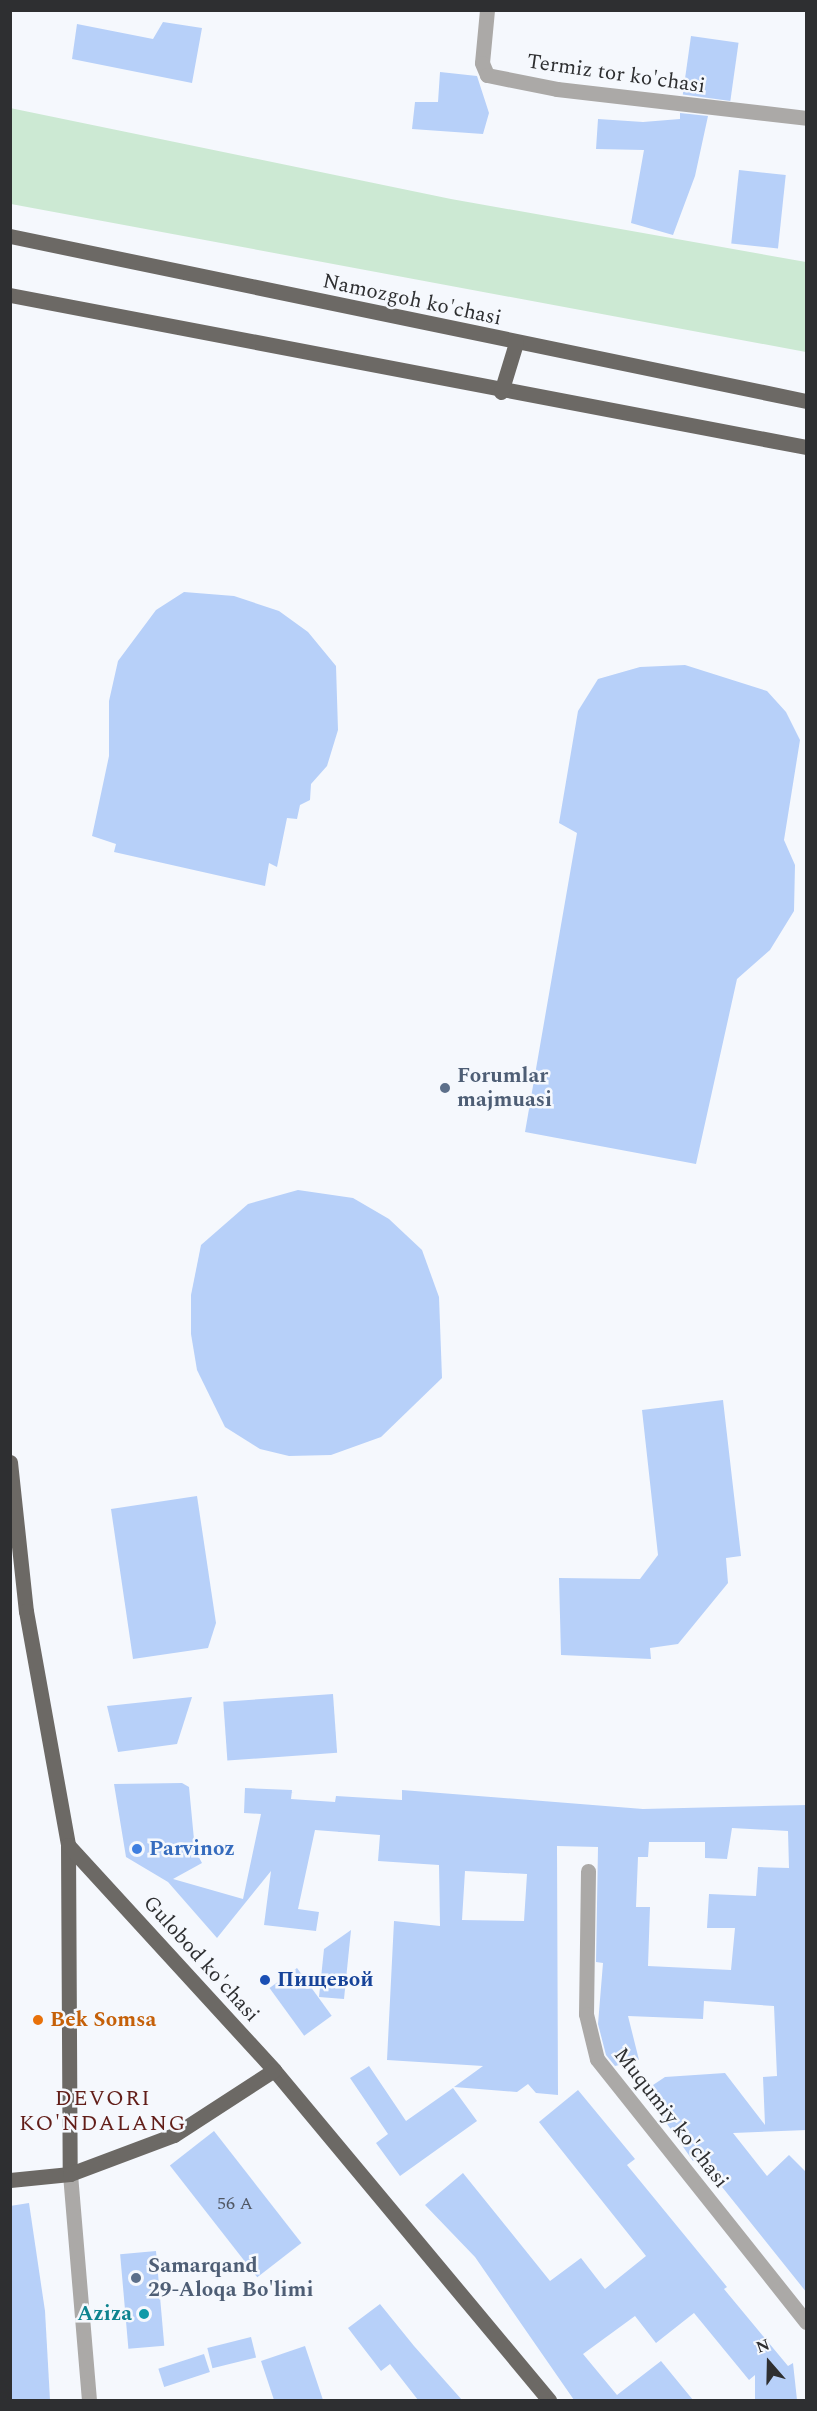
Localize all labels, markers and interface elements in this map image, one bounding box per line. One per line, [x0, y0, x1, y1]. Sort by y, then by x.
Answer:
street label: Termiz tor ko'chasi [525, 49, 707, 99]
street label: Namozgoh ko'chasi [320, 269, 504, 331]
place label: Forumlar majmuasi [457, 1063, 552, 1113]
marker: Forumlar majmuasi [438, 1081, 452, 1095]
place label: Parvinoz [149, 1836, 235, 1862]
marker: Parvinoz [130, 1842, 144, 1856]
street label: Gulobod ko'chasi [138, 1891, 264, 2027]
place label: Пищевой [277, 1967, 374, 1993]
marker: Пищевой [258, 1973, 272, 1987]
place label: Bek Somsa [50, 2007, 156, 2033]
marker: Bek Somsa [31, 2013, 45, 2027]
street label: Muqumiy ko'chasi [608, 2043, 734, 2193]
district label: DEVORI KO'NDALANG [19, 2085, 187, 2136]
house number: 56 А [217, 2193, 253, 2215]
place label: Samarqand 29-Aloqa Bo'limi [148, 2253, 313, 2303]
marker: Samarqand 29-Aloqa Bo'limi [129, 2271, 143, 2285]
place label: Aziza [77, 2301, 132, 2327]
marker: Aziza [137, 2307, 151, 2321]
north arrow [739, 2333, 799, 2393]
text: N [753, 2333, 773, 2360]

